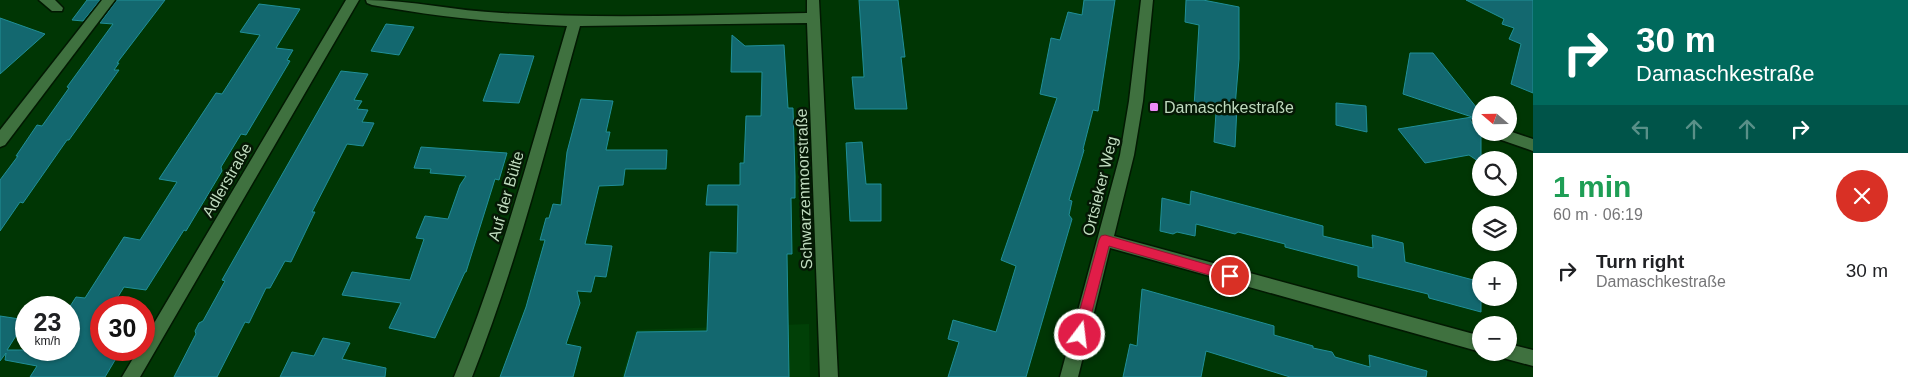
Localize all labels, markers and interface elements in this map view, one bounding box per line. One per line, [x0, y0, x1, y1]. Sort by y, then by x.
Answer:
icon: right [1553, 20, 1618, 85]
text: 30 m [1636, 20, 1716, 59]
text: Damaschkestraße [1636, 61, 1815, 86]
north arrow [1472, 96, 1518, 141]
map controls [1472, 96, 1517, 361]
place label: Damaschkestraße [1164, 99, 1294, 116]
marker: Damaschkestraße [1148, 101, 1160, 113]
street label: Schwarzenmoorstraße [793, 108, 815, 270]
icon: left [1627, 115, 1655, 143]
icon: ahead [1680, 115, 1708, 143]
icon: ahead [1733, 115, 1761, 143]
icon: right [1786, 115, 1814, 143]
street label: Ortsieker Weg [1079, 134, 1121, 238]
street label: Adlerstraße [199, 140, 255, 220]
street label: Auf der Bülte [485, 149, 527, 243]
button: search [1472, 151, 1517, 196]
text: 1 min [1553, 170, 1631, 203]
button: close [1836, 170, 1888, 222]
button: layers [1472, 206, 1517, 251]
text: 60 m · 06:19 [1553, 206, 1643, 223]
text: Turn right [1596, 251, 1684, 272]
pin [1209, 255, 1251, 297]
icon: right [1553, 257, 1581, 285]
text: 30 m [1846, 260, 1888, 281]
button: + [1472, 261, 1517, 306]
icon: arrive [1216, 262, 1244, 290]
text: Damaschkestraße [1596, 273, 1726, 290]
speed limit sign: 30 [90, 296, 155, 361]
text: 23 [34, 308, 61, 336]
position arrow [1053, 308, 1105, 360]
button: − [1472, 316, 1517, 361]
text: km/h [34, 334, 61, 348]

